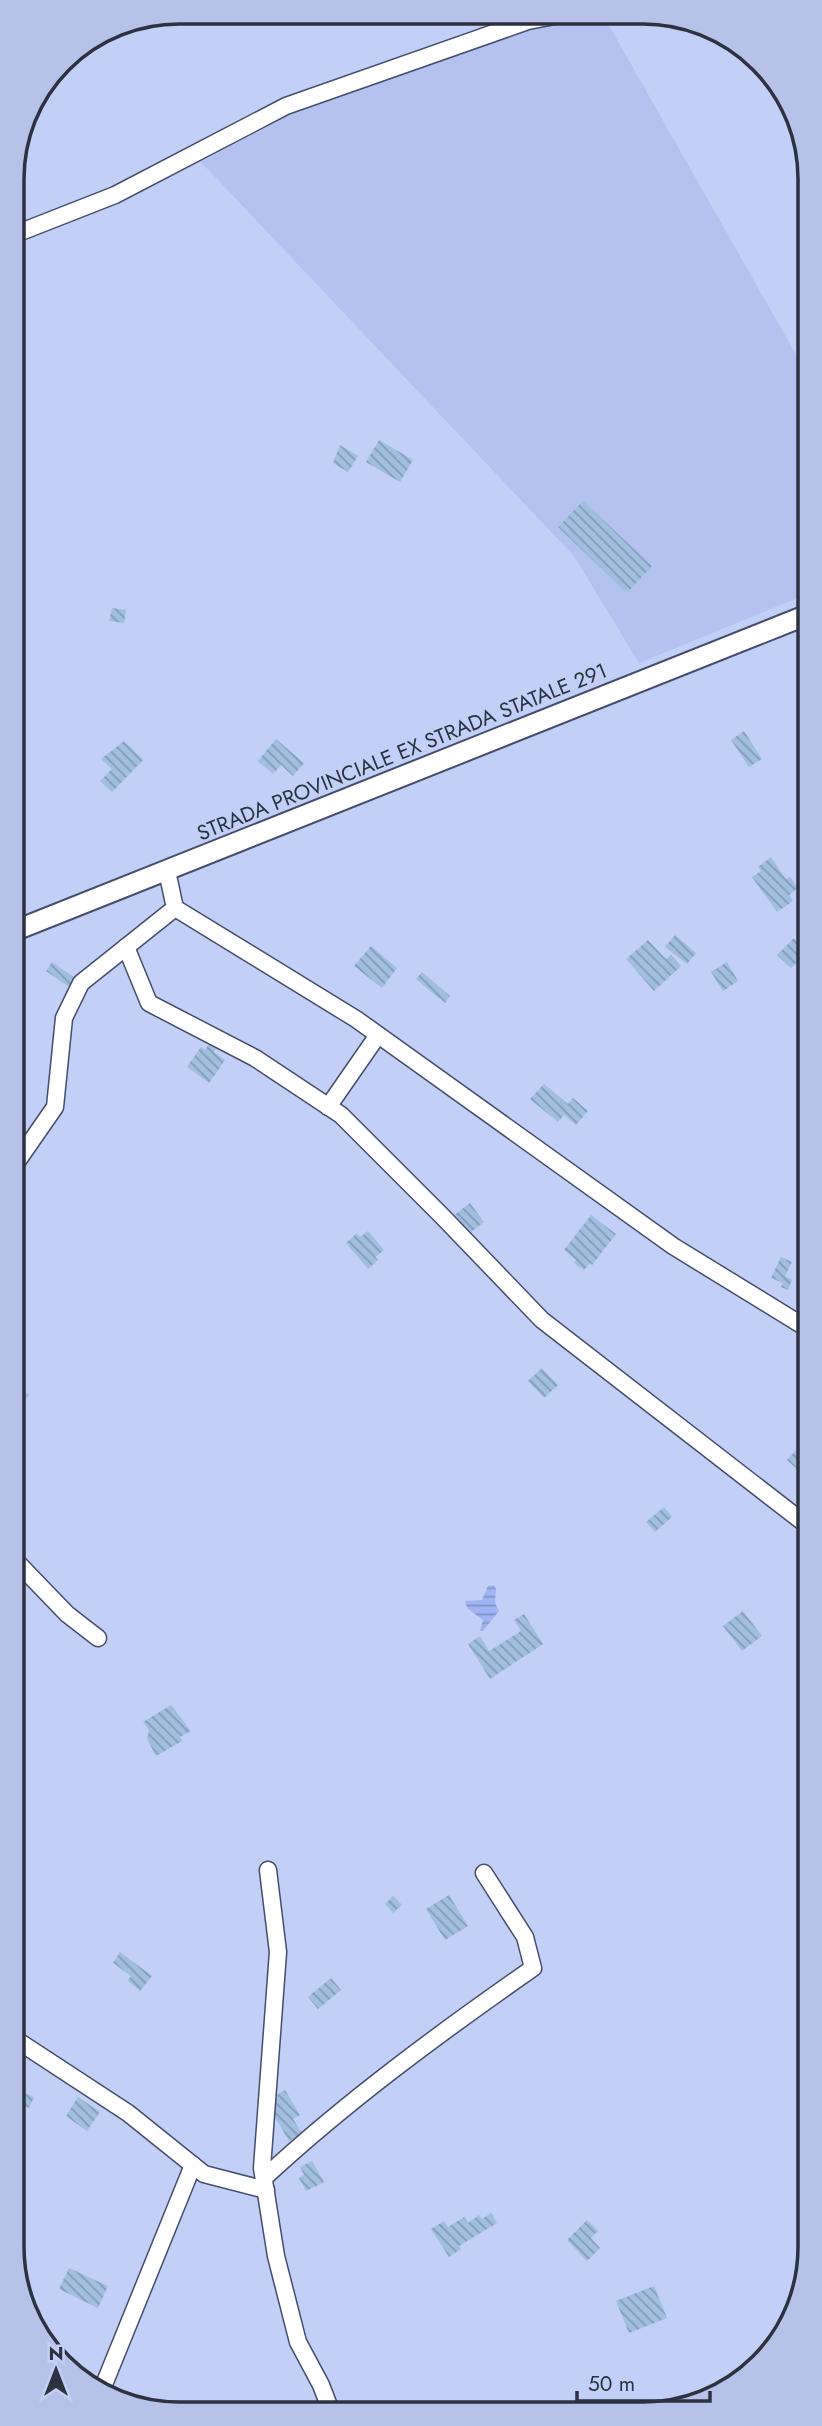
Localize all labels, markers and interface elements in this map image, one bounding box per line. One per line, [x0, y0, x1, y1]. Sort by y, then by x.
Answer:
street label: STRADA PROVINCIALE EX STRADA STATALE 291 [192, 656, 612, 848]
north arrow [21, 2335, 91, 2405]
text: N [48, 2340, 64, 2367]
scale bar [577, 2360, 710, 2404]
text: 50 m [588, 2369, 635, 2399]

